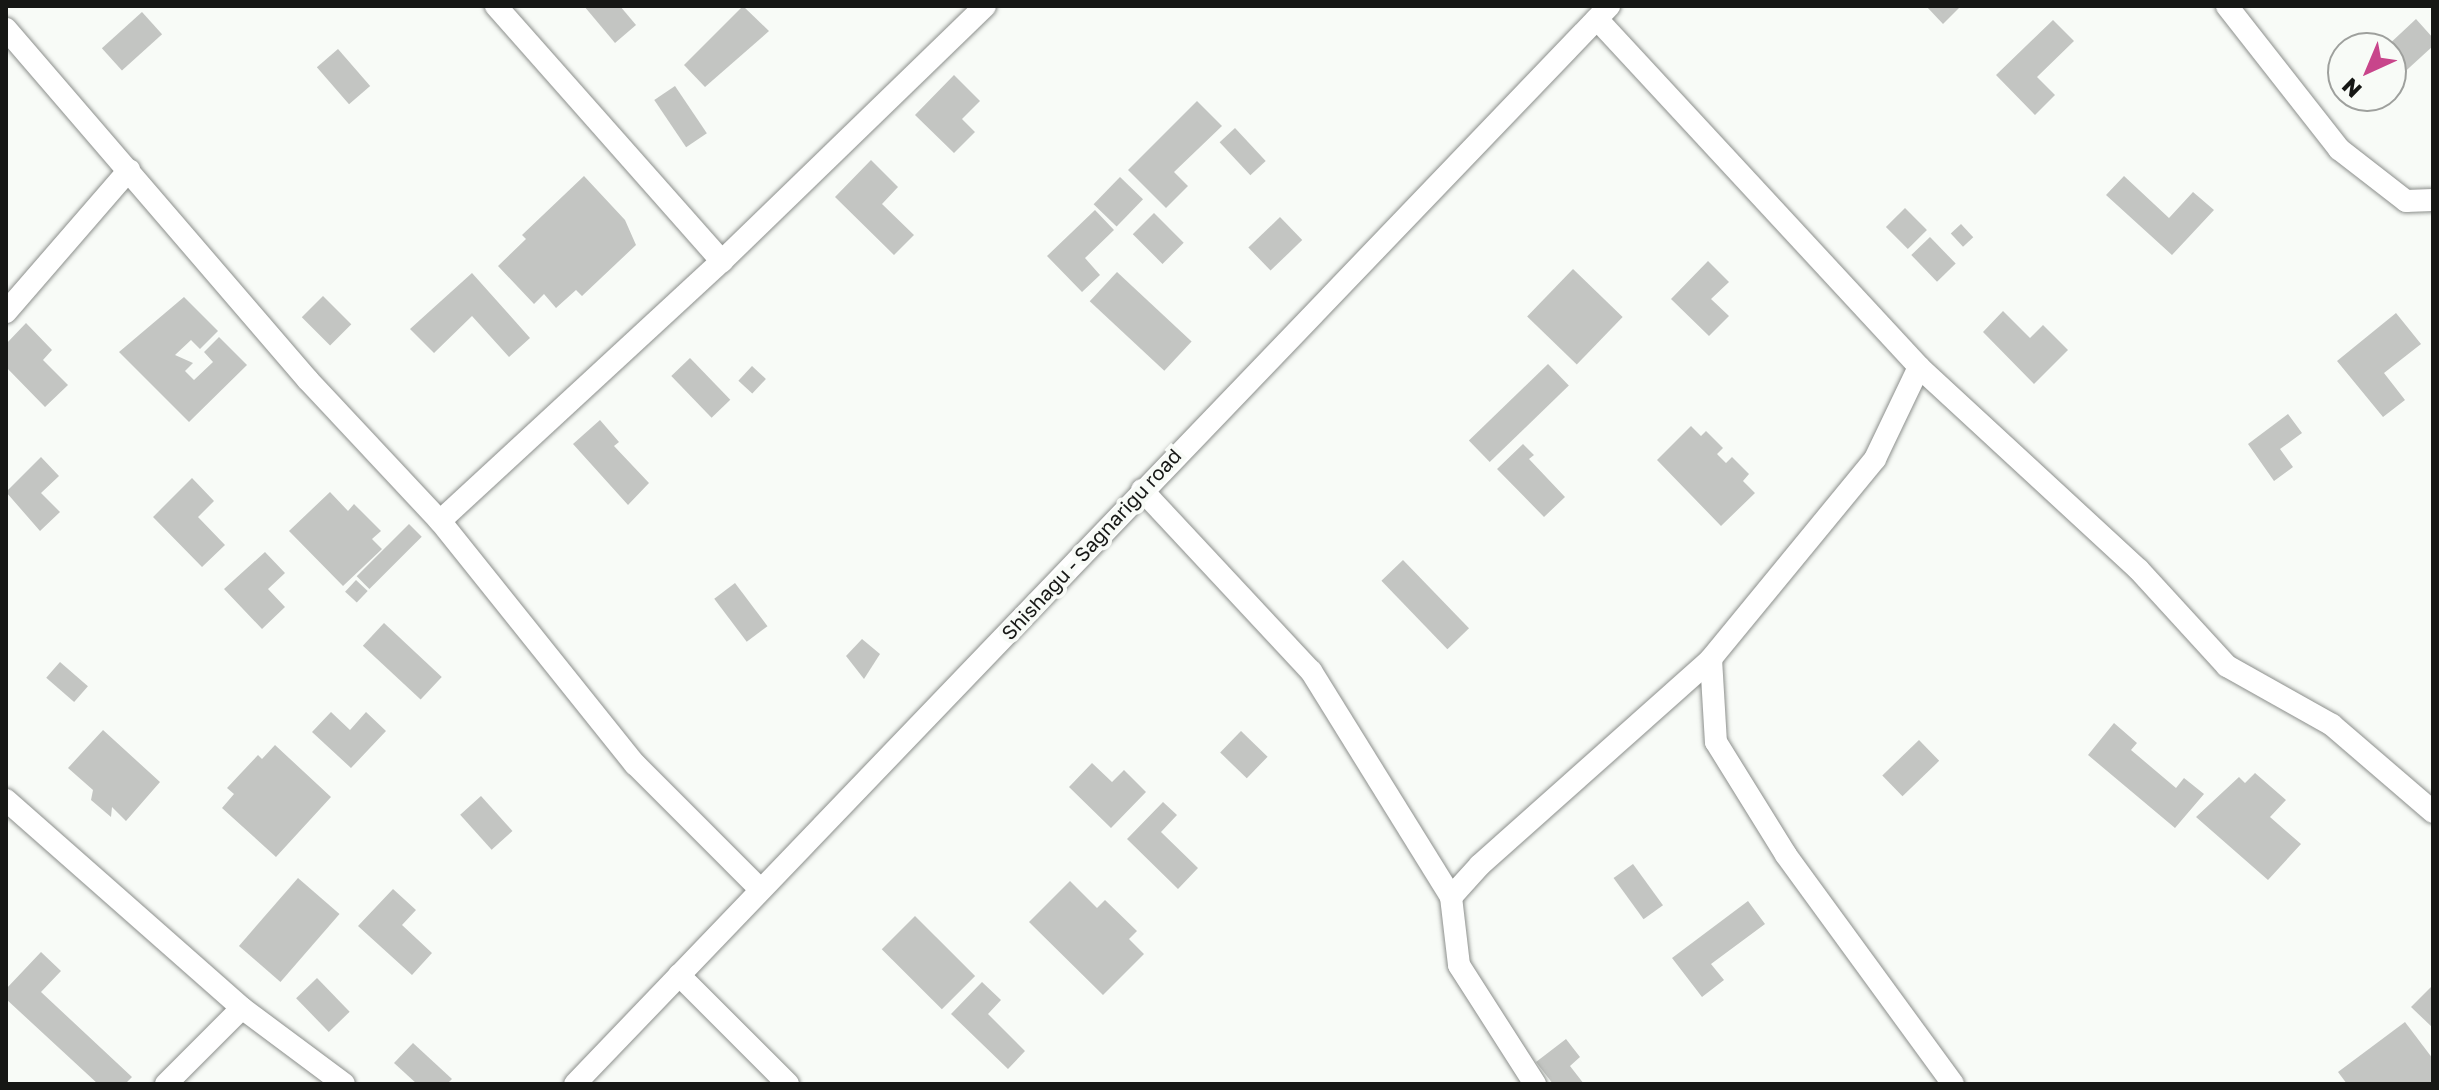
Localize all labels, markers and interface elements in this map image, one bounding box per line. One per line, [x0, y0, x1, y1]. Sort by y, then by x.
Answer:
north arrow [2327, 32, 2407, 112]
text: N [2336, 73, 2367, 104]
street label: Shishagu - Sagnarigu road [996, 444, 1186, 644]

